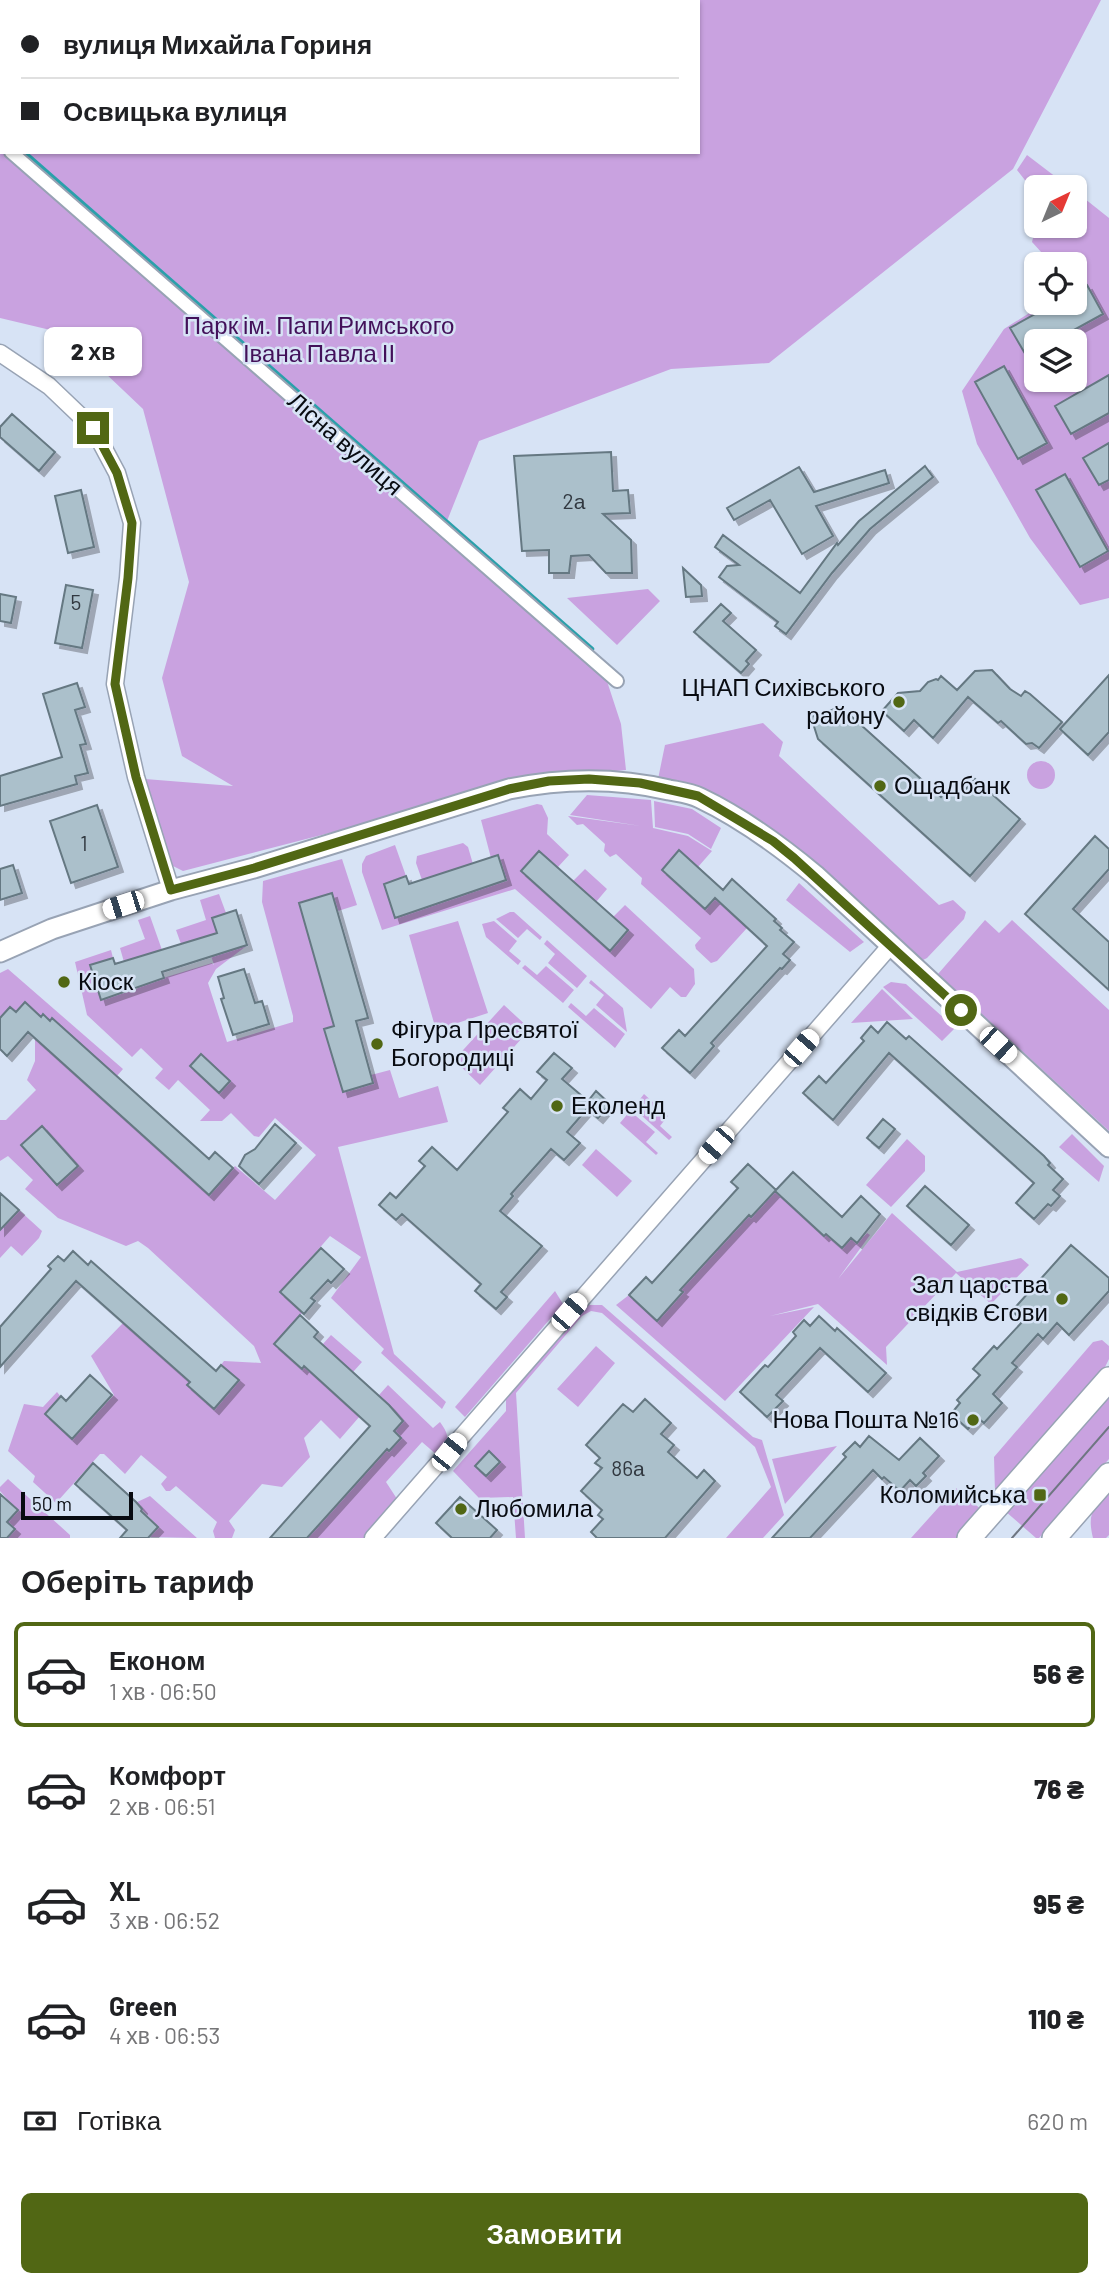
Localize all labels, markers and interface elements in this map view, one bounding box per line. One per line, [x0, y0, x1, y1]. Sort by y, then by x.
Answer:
text: вулиця Михайла Гориня [63, 28, 372, 59]
text: Освицька вулиця [63, 95, 287, 126]
north arrow [1024, 175, 1087, 238]
map controls [1024, 175, 1087, 392]
button: locate [1024, 252, 1087, 315]
park label: Парк ім. Папи Римського Івана Павла ІІ [184, 310, 454, 367]
callout: 2 хв [44, 326, 142, 376]
button: layers [1024, 329, 1087, 392]
text: 2 хв [71, 337, 115, 365]
street label: Лісна вулиця [283, 385, 409, 501]
route end [77, 412, 109, 444]
house number: 2а [563, 488, 586, 513]
house number: 5 [71, 589, 81, 614]
place label: ЦНАП Сихівського району [681, 672, 885, 729]
marker: ЦНАП Сихівського району [891, 694, 907, 710]
place label: Ощадбанк [894, 770, 1011, 799]
marker: Ощадбанк [872, 778, 888, 794]
house number: 1 [80, 830, 88, 855]
car [100, 889, 147, 921]
place label: Кіоск [78, 966, 134, 995]
marker: Кіоск [56, 974, 72, 990]
route start [945, 994, 977, 1026]
place label: Фігура Пресвятої Богородиці [391, 1014, 579, 1071]
car [976, 1023, 1021, 1067]
car [780, 1025, 823, 1071]
marker: Фігура Пресвятої Богородиці [369, 1036, 385, 1052]
place label: Еколенд [571, 1090, 665, 1119]
marker: Еколенд [549, 1098, 565, 1114]
car [695, 1122, 738, 1168]
place label: Зал царства свідків Єгови [906, 1269, 1049, 1326]
car [548, 1289, 591, 1335]
marker: Зал царства свідків Єгови [1054, 1291, 1070, 1307]
place label: Нова Пошта №16 [772, 1404, 959, 1433]
marker: Нова Пошта №16 [965, 1412, 981, 1428]
car [428, 1429, 471, 1475]
house number: 86а [611, 1455, 645, 1480]
place label: Коломийська [879, 1479, 1027, 1508]
marker: Коломийська [1032, 1487, 1048, 1503]
scale bar [21, 1489, 133, 1521]
text: 50 m [32, 1492, 72, 1515]
place label: Любомила [475, 1493, 594, 1522]
marker: Любомила [453, 1501, 469, 1517]
text: Оберіть тариф [21, 1561, 254, 1599]
icon: car [25, 1643, 88, 1706]
text: Економ [109, 1644, 205, 1675]
text: 56 ₴ [1033, 1658, 1084, 1689]
text: 1 хв · 06:50 [109, 1677, 217, 1705]
icon: car [25, 1758, 88, 1821]
text: Комфорт [109, 1759, 226, 1790]
text: 76 ₴ [1034, 1773, 1084, 1804]
text: 2 хв · 06:51 [109, 1792, 216, 1820]
icon: car [25, 1873, 88, 1936]
text: XL [109, 1875, 140, 1906]
text: 95 ₴ [1033, 1888, 1084, 1919]
text: 3 хв · 06:52 [109, 1906, 220, 1934]
icon: car [25, 1988, 88, 2051]
text: Green [109, 1990, 177, 2021]
text: 110 ₴ [1028, 2003, 1084, 2034]
text: 4 хв · 06:53 [109, 2021, 220, 2049]
icon: cash [21, 2102, 59, 2140]
text: Готівка [77, 2104, 161, 2135]
text: 620 m [1027, 2107, 1088, 2135]
button: Замовити [21, 2193, 1088, 2273]

